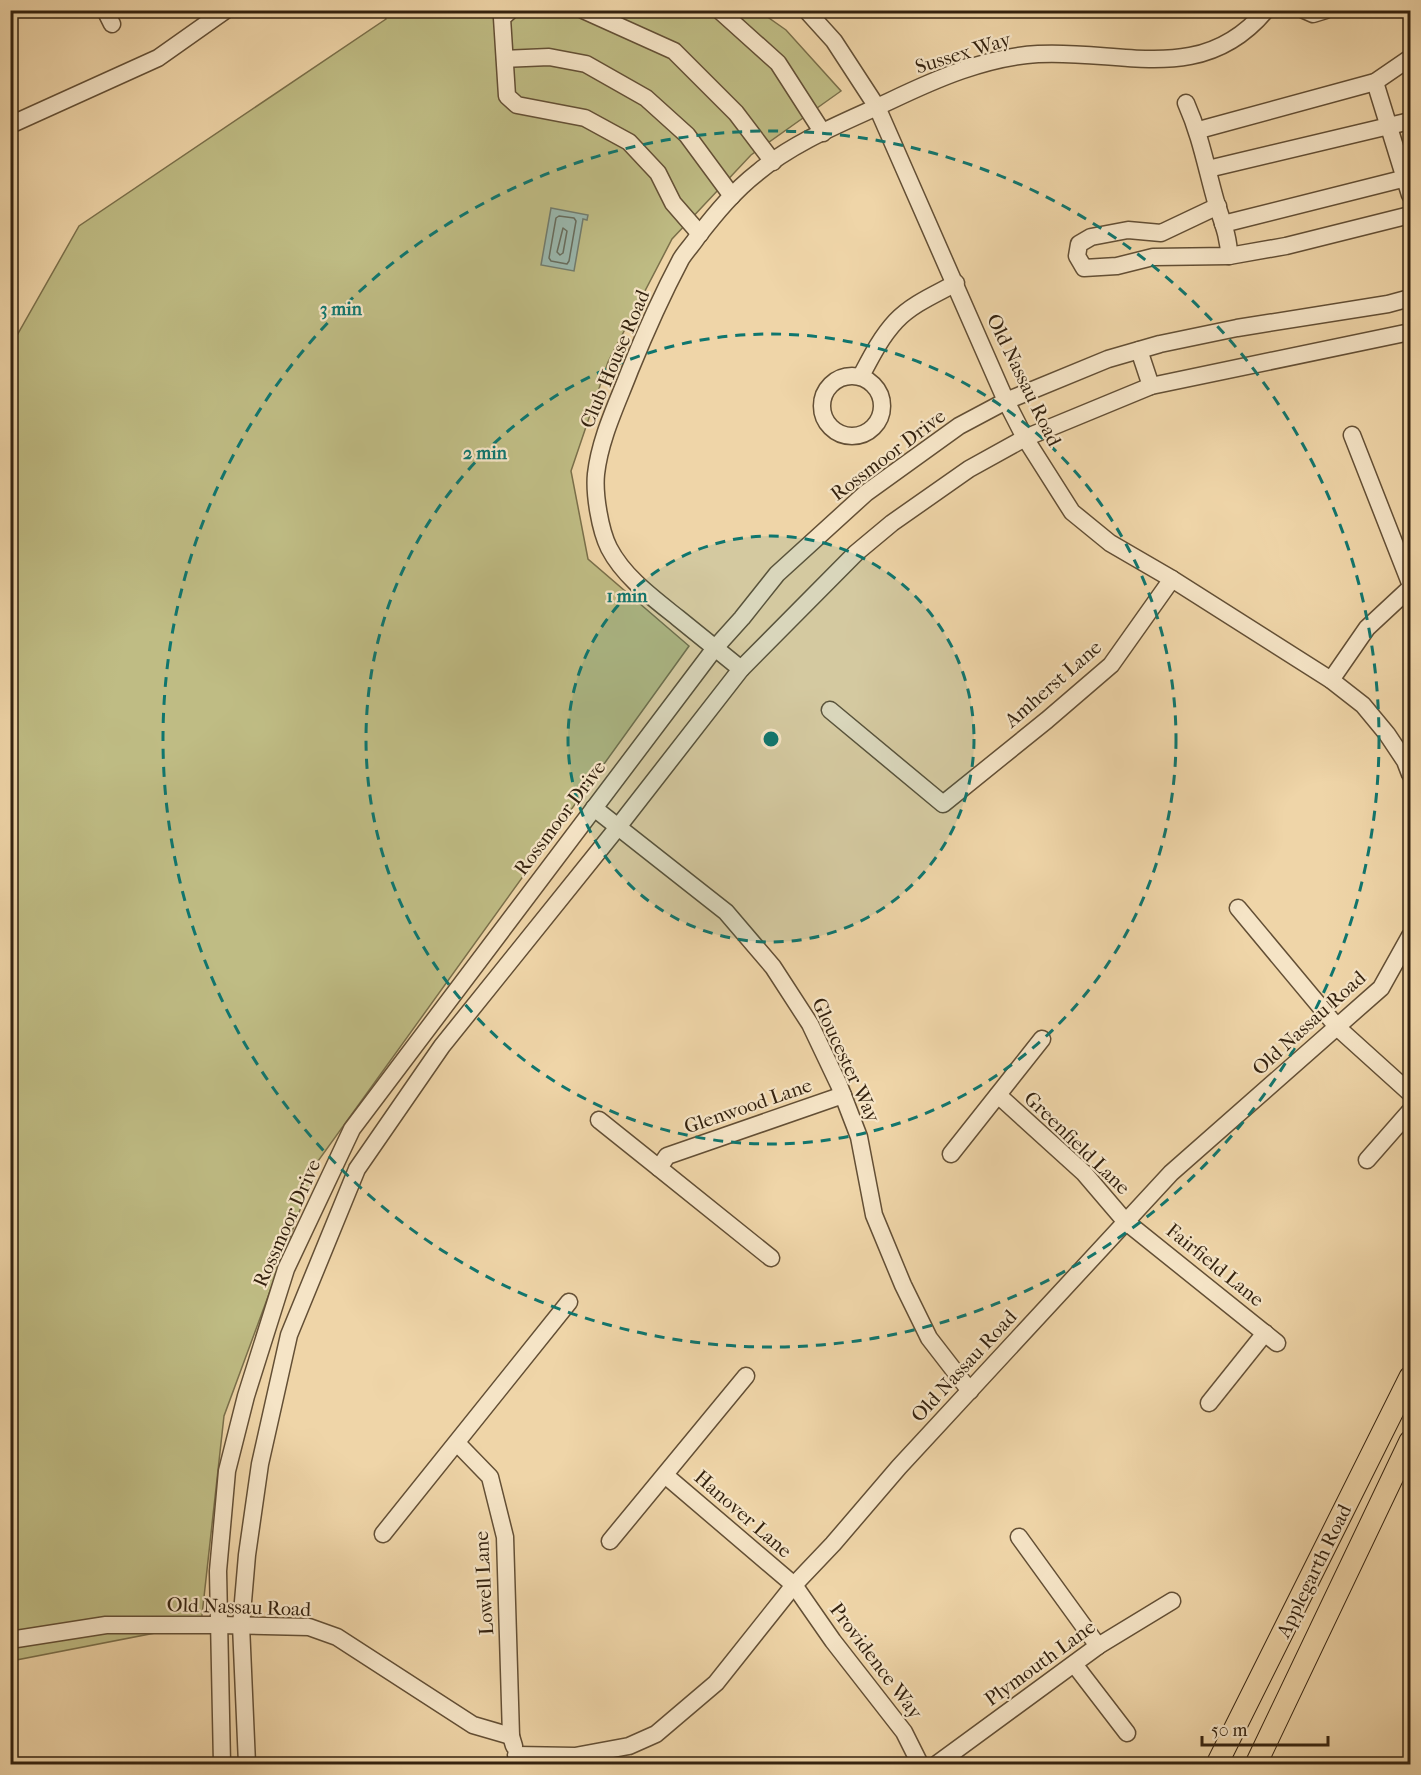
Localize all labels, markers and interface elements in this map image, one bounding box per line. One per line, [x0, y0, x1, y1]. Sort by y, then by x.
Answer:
street label: Sussex Way [912, 27, 1015, 78]
street label: Club House Road [576, 285, 655, 432]
text: 3 min [320, 299, 363, 320]
street label: Old Nassau Road [982, 310, 1066, 451]
street label: Rossmoor Drive [826, 404, 950, 506]
text: 2 min [463, 443, 507, 464]
text: 1 min [606, 586, 648, 607]
street label: Amherst Lane [999, 636, 1106, 733]
centre of rings [761, 729, 781, 749]
street label: Rossmoor Drive [509, 756, 611, 880]
street label: Old Nassau Road [1248, 965, 1371, 1080]
street label: Gloucester Way [807, 994, 885, 1127]
street label: Glenwood Lane [681, 1073, 815, 1139]
street label: Greenfield Lane [1019, 1087, 1135, 1199]
street label: Rossmoor Drive [249, 1155, 326, 1290]
street label: Fairfield Lane [1162, 1219, 1268, 1311]
street label: Old Nassau Road [906, 1305, 1022, 1427]
street label: Hanover Lane [690, 1465, 796, 1563]
street label: Applegarth Road [1271, 1500, 1357, 1642]
street label: Lowell Lane [470, 1530, 498, 1636]
street label: Old Nassau Road [166, 1593, 313, 1621]
street label: Providence Way [825, 1599, 928, 1725]
street label: Plymouth Lane [980, 1615, 1100, 1711]
scale bar [1202, 1709, 1328, 1747]
text: 50 m [1211, 1720, 1248, 1741]

